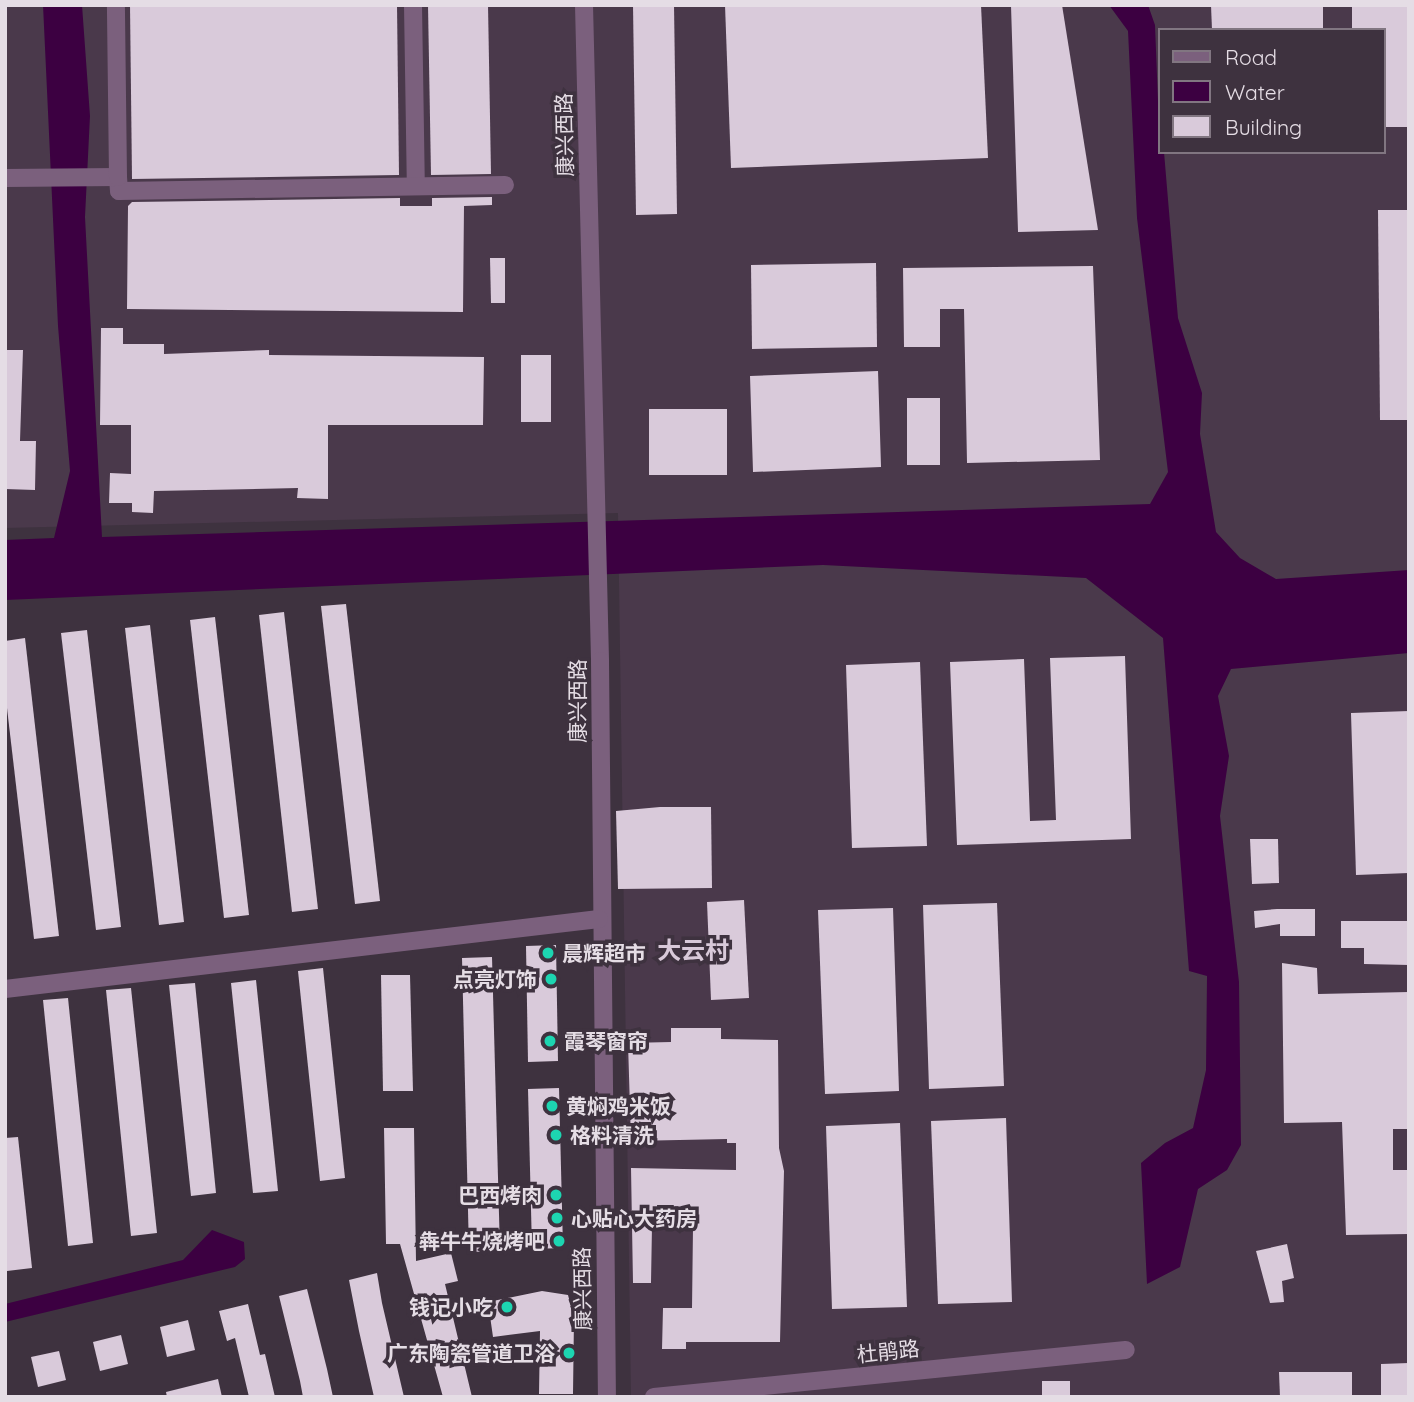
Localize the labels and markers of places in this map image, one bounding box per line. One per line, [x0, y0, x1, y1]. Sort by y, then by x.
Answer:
place label: 晨辉超市 [562, 940, 646, 966]
marker: 晨辉超市 [540, 945, 556, 961]
place label: 点亮灯饰 [453, 966, 537, 992]
marker: 点亮灯饰 [543, 971, 559, 987]
place label: 霞琴窗帘 [564, 1028, 648, 1054]
marker: 霞琴窗帘 [542, 1033, 558, 1049]
place label: 黄焖鸡米饭 [566, 1093, 671, 1119]
marker: 黄焖鸡米饭 [544, 1098, 560, 1114]
place label: 格料清洗 [570, 1122, 654, 1148]
marker: 格料清洗 [548, 1127, 564, 1143]
place label: 巴西烤肉 [458, 1182, 542, 1208]
marker: 巴西烤肉 [548, 1187, 564, 1203]
place label: 心贴心大药房 [571, 1205, 697, 1231]
marker: 心贴心大药房 [549, 1210, 565, 1226]
place label: 犇牛牛烧烤吧 [419, 1228, 545, 1254]
marker: 犇牛牛烧烤吧 [551, 1233, 567, 1249]
place label: 钱记小吃 [409, 1294, 493, 1320]
marker: 钱记小吃 [499, 1299, 515, 1315]
place label: 广东陶瓷管道卫浴 [387, 1340, 555, 1366]
marker: 广东陶瓷管道卫浴 [561, 1345, 577, 1361]

